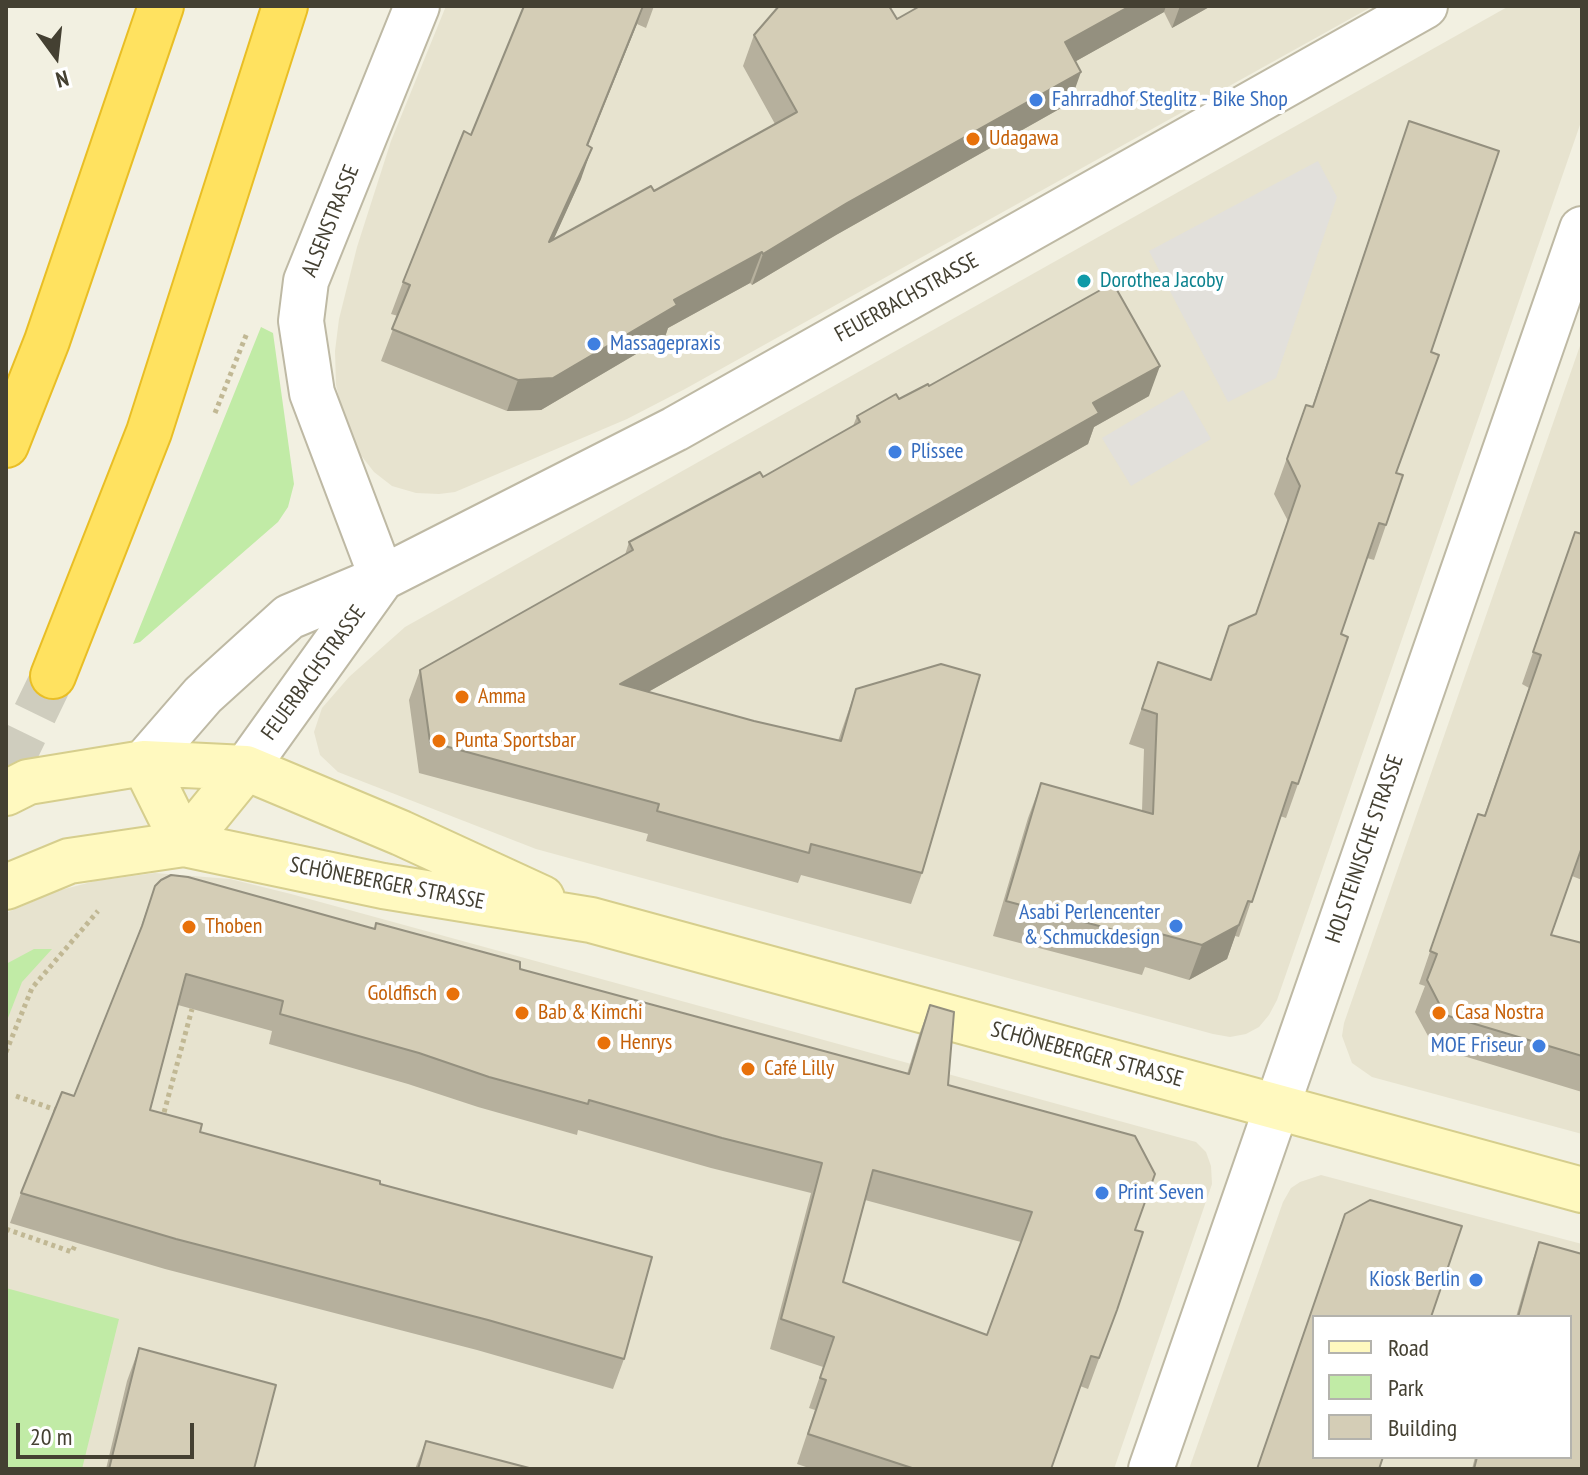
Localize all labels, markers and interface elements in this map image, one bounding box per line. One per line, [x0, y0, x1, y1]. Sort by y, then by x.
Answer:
north arrow [16, 16, 96, 96]
text: N [53, 64, 72, 94]
place label: Fahrradhof Steglitz - Bike Shop [1052, 87, 1288, 113]
marker: Fahrradhof Steglitz - Bike Shop [1027, 91, 1045, 109]
place label: Udagawa [989, 126, 1059, 152]
marker: Udagawa [964, 130, 982, 148]
street label: ALSENSTRASSE [297, 161, 365, 281]
street label: FEUERBACHSTRASSE [831, 248, 983, 348]
place label: Dorothea Jacoby [1100, 268, 1224, 294]
marker: Dorothea Jacoby [1075, 272, 1093, 290]
place label: Massagepraxis [610, 331, 721, 357]
marker: Massagepraxis [585, 335, 603, 353]
place label: Plissee [911, 439, 964, 465]
marker: Plissee [886, 443, 904, 461]
street label: FEUERBACHSTRASSE [256, 600, 372, 746]
place label: Amma [478, 684, 526, 710]
marker: Amma [453, 688, 471, 706]
place label: Punta Sportsbar [455, 728, 576, 754]
marker: Punta Sportsbar [430, 732, 448, 750]
street label: HOLSTEINISCHE STRASSE [1320, 752, 1410, 946]
street label: SCHÖNEBERGER STRASSE [287, 852, 487, 916]
place label: Asabi Perlencenter & Schmuckdesign [1019, 900, 1160, 952]
place label: Thoben [205, 914, 262, 940]
marker: Asabi Perlencenter & Schmuckdesign [1167, 917, 1185, 935]
marker: Thoben [180, 918, 198, 936]
place label: Goldfisch [367, 981, 437, 1007]
marker: Goldfisch [444, 985, 462, 1003]
place label: Bab & Kimchi [538, 1000, 643, 1026]
place label: Casa Nostra [1455, 1000, 1544, 1026]
marker: Bab & Kimchi [513, 1004, 531, 1022]
marker: Casa Nostra [1430, 1004, 1448, 1022]
street label: SCHÖNEBERGER STRASSE [988, 1017, 1186, 1093]
place label: Henrys [620, 1030, 672, 1056]
place label: MOE Friseur [1431, 1033, 1523, 1059]
marker: Henrys [595, 1034, 613, 1052]
marker: MOE Friseur [1530, 1037, 1548, 1055]
place label: Café Lilly [764, 1056, 834, 1082]
marker: Café Lilly [739, 1060, 757, 1078]
place label: Print Seven [1118, 1180, 1204, 1206]
marker: Print Seven [1093, 1184, 1111, 1202]
place label: Kiosk Berlin [1369, 1267, 1460, 1293]
marker: Kiosk Berlin [1467, 1271, 1485, 1289]
legend [1312, 1315, 1572, 1459]
text: Road [1388, 1332, 1429, 1363]
text: Park [1388, 1372, 1424, 1403]
scale bar [20, 1407, 198, 1457]
text: Building [1388, 1412, 1457, 1443]
text: 20 m [30, 1421, 72, 1452]

